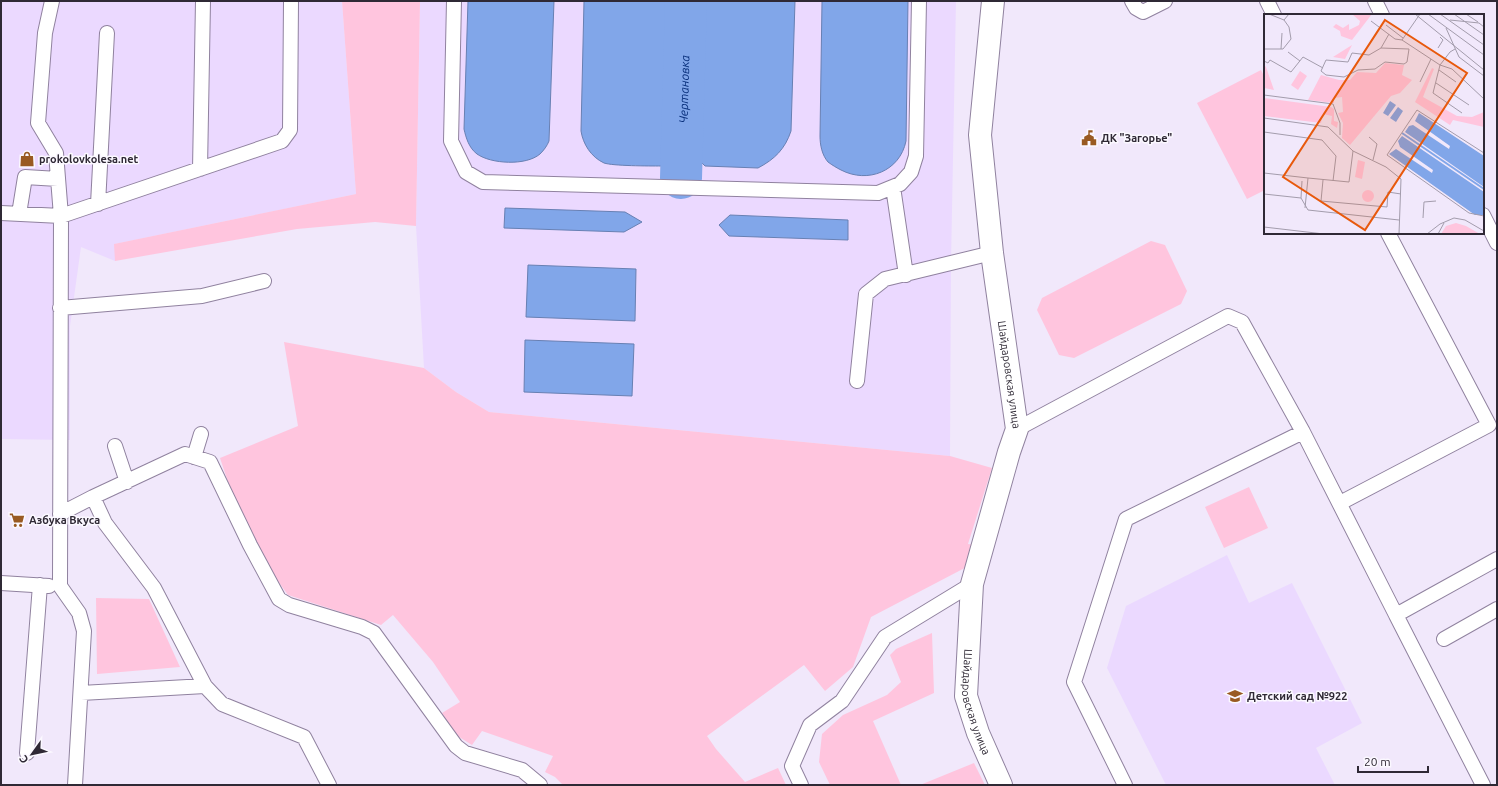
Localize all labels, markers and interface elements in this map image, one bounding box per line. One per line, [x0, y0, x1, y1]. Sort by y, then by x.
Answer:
inset map [1264, 14, 1484, 234]
water label: Чертановка [676, 54, 691, 123]
public building icon: ДК "Загорье" [1080, 129, 1098, 147]
place label: ДК "Загорье" [1101, 132, 1172, 144]
shop icon: prokolovkolesa.net [18, 150, 36, 168]
place label: prokolovkolesa.net [39, 153, 139, 165]
street label: Шайдаровская улица [996, 320, 1023, 429]
supermarket icon: Азбука Вкуса [8, 511, 26, 529]
place label: Азбука Вкуса [29, 514, 100, 526]
street label: Шайдаровская улица [960, 649, 993, 756]
school or university icon: Детский сад №922 [1226, 687, 1244, 705]
place label: Детский сад №922 [1247, 690, 1347, 702]
north arrow [12, 734, 52, 774]
scale bar [1358, 748, 1428, 774]
text: С [17, 753, 31, 766]
text: 20 m [1364, 755, 1391, 768]

